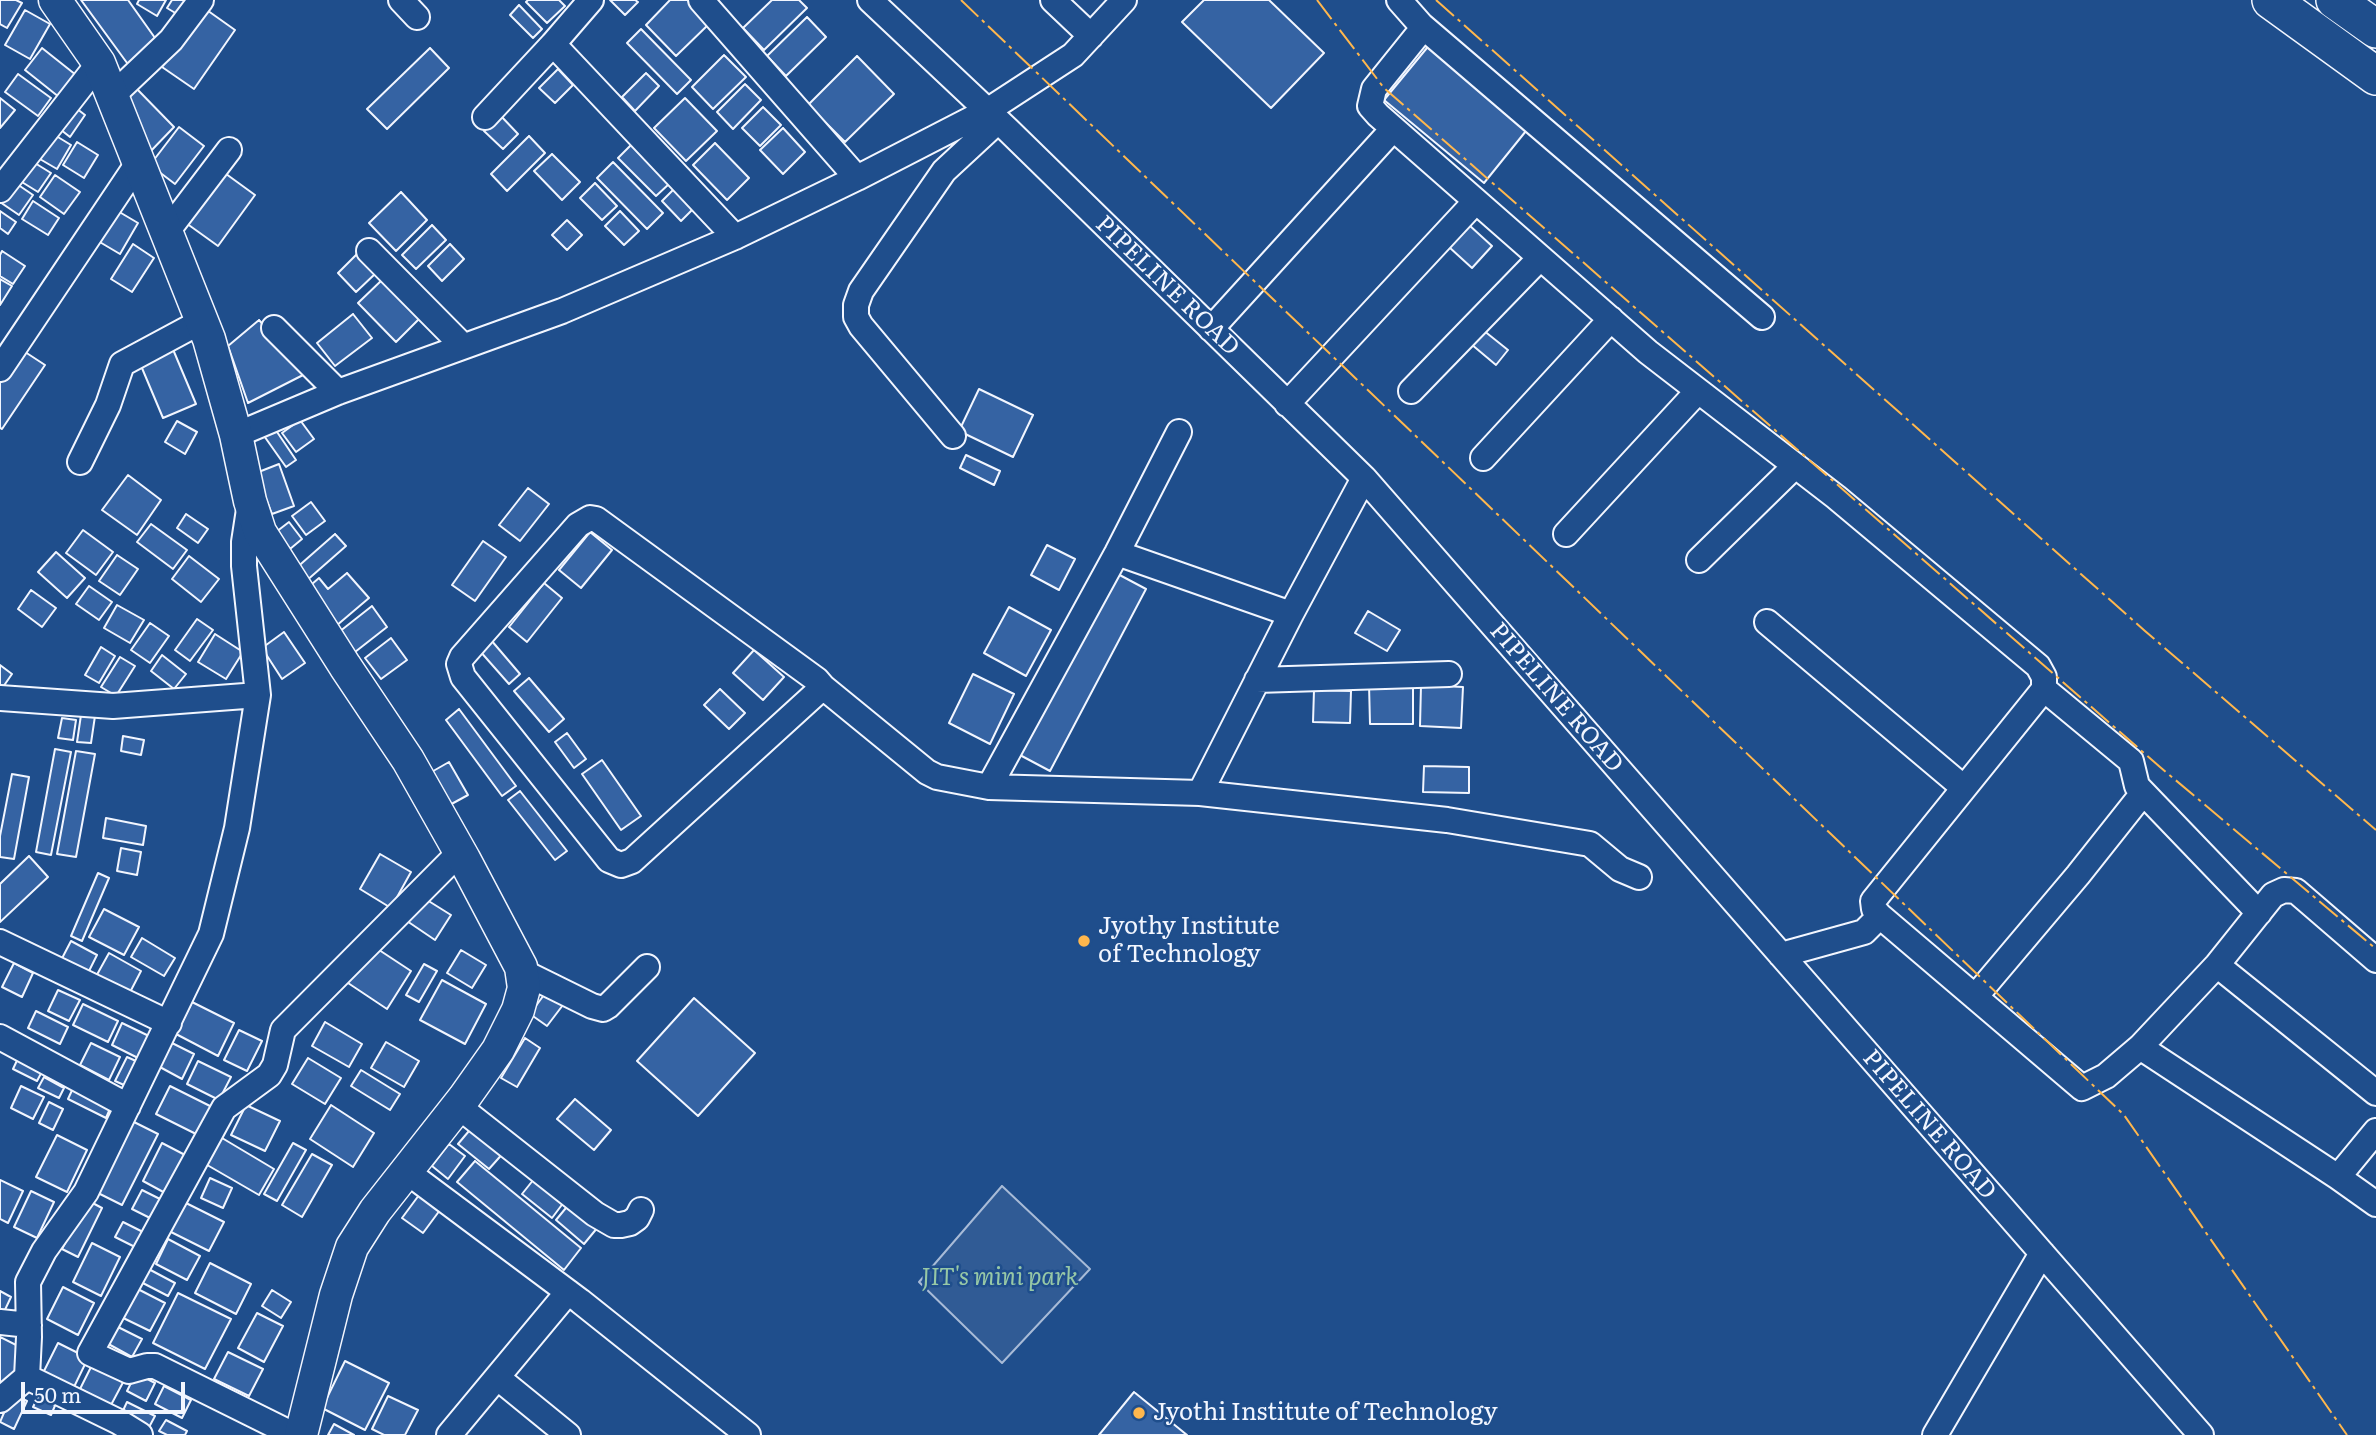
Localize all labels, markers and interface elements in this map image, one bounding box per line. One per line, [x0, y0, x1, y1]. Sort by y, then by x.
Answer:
street label: PIPELINE ROAD [1089, 210, 1245, 362]
street label: PIPELINE ROAD [1483, 617, 1629, 779]
place label: Jyothy Institute of Technology [1098, 913, 1280, 969]
marker: Jyothy Institute of Technology [1076, 933, 1092, 949]
street label: PIPELINE ROAD [1856, 1044, 2002, 1206]
park label: JIT's mini park [922, 1264, 1078, 1292]
scale bar [24, 1368, 189, 1412]
text: 50 m [34, 1378, 81, 1409]
place label: Jyothi Institute of Technology [1153, 1399, 1498, 1427]
marker: Jyothi Institute of Technology [1131, 1405, 1147, 1421]

